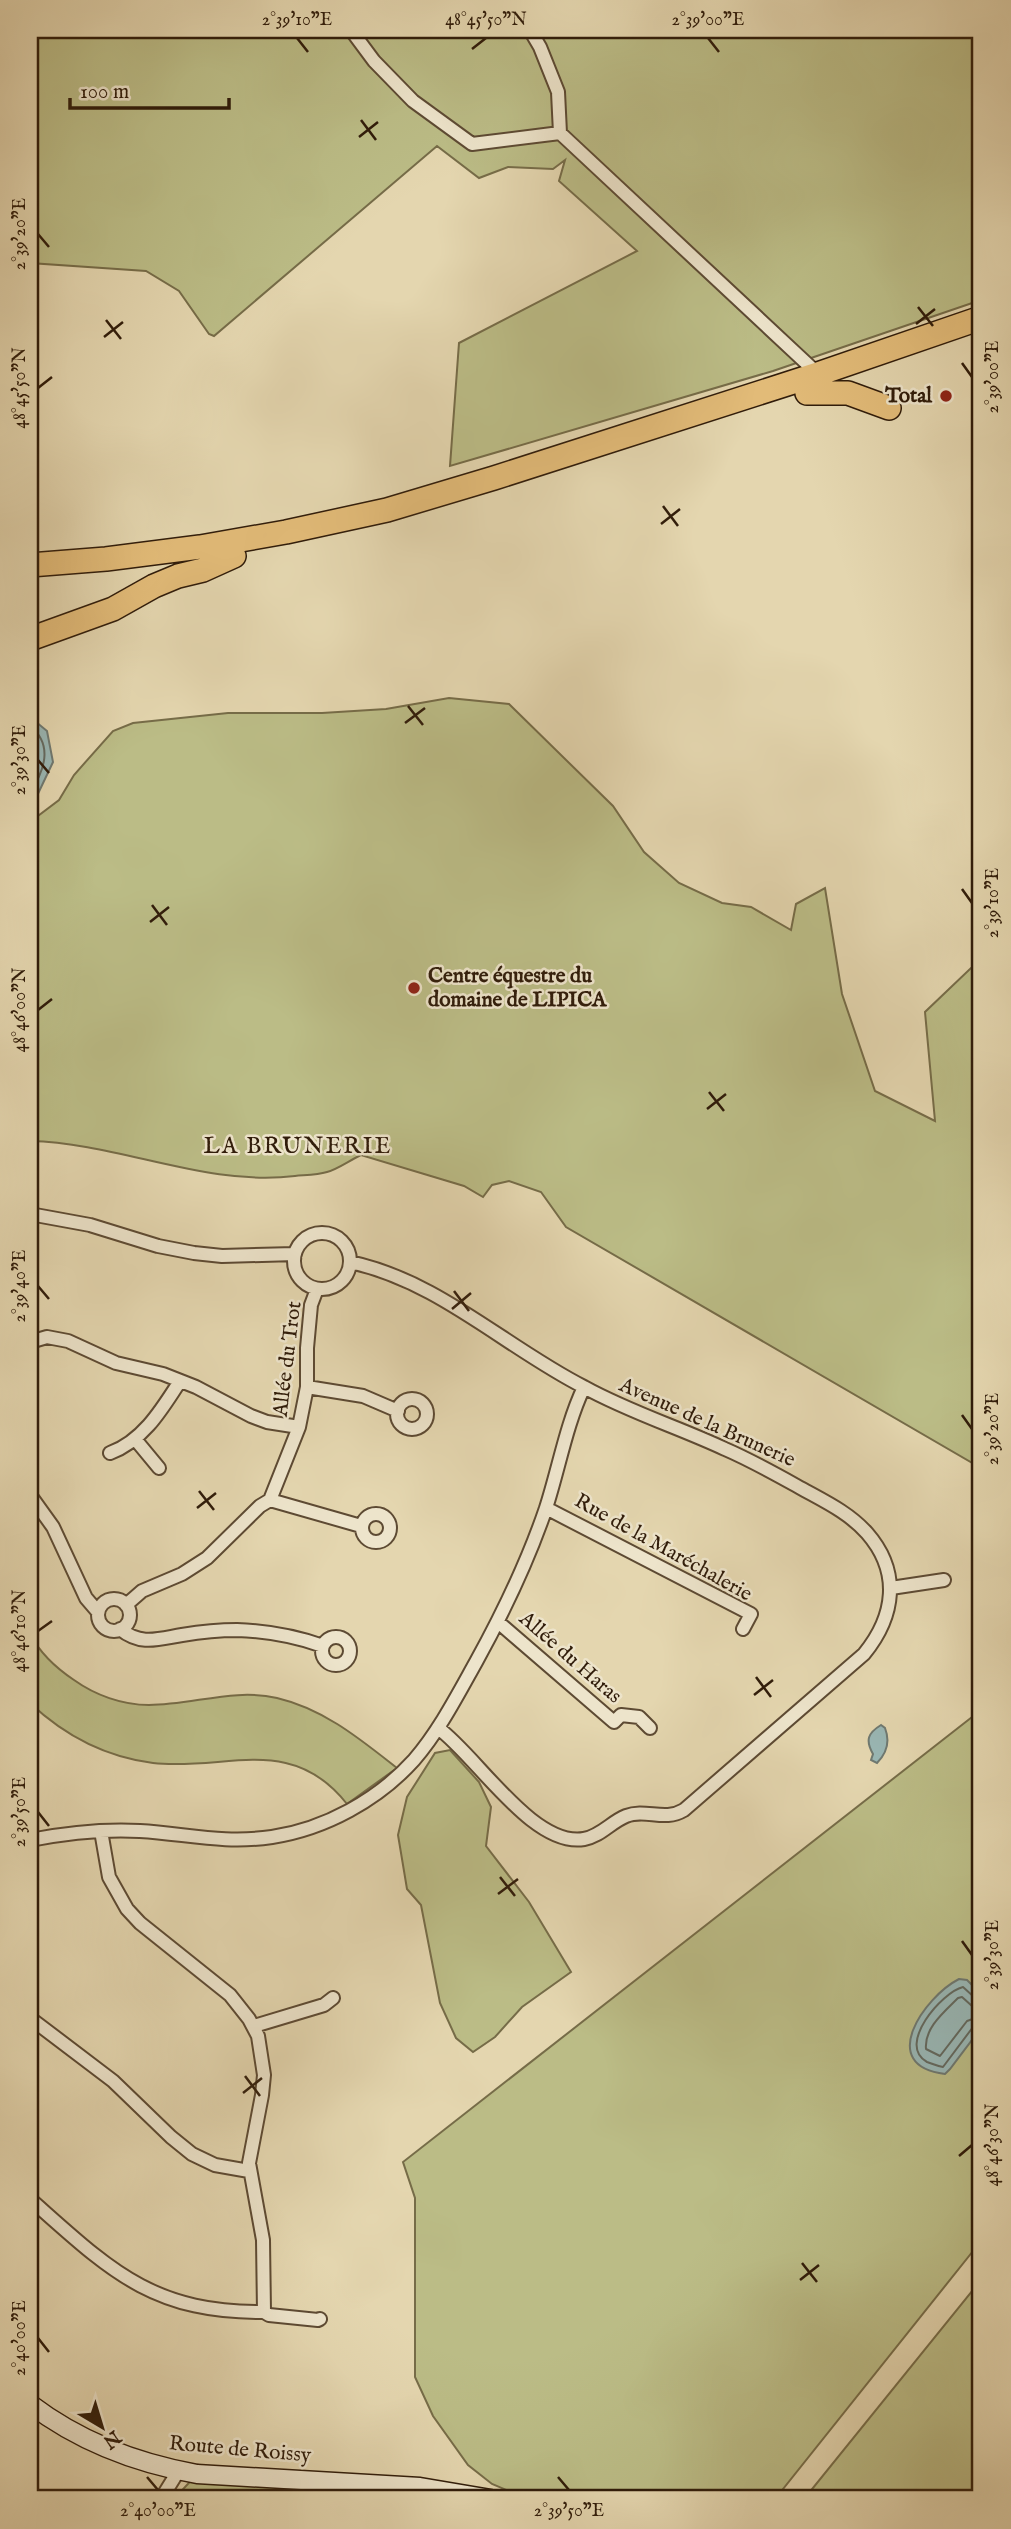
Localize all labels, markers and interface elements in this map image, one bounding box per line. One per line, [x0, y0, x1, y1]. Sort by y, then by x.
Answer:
text: 2°39'10"E [262, 9, 332, 32]
text: 48°45'50"N [445, 9, 527, 32]
text: 2°39'00"E [672, 9, 744, 32]
scale bar [70, 66, 229, 110]
text: 100 m [80, 79, 129, 106]
text: 2°39'20"E [9, 198, 32, 270]
text: 2°39'00"E [982, 341, 1005, 413]
text: 48°45'50"N [9, 347, 32, 429]
place label: Total [884, 383, 933, 410]
marker: Total [938, 388, 954, 404]
text: 2°39'30"E [9, 725, 32, 795]
text: 2°39'10"E [982, 868, 1005, 938]
place label: Centre équestre du domaine de LIPICA [428, 963, 608, 1014]
text: 48°46'00"N [9, 967, 32, 1053]
marker: Centre équestre du domaine de LIPICA [406, 980, 422, 996]
district label: LA BRUNERIE [203, 1132, 393, 1161]
text: 2°39'40"E [9, 1250, 32, 1322]
street label: Allée du Trot [267, 1300, 308, 1419]
street label: Avenue de la Brunerie [614, 1372, 800, 1474]
text: 2°39'20"E [982, 1393, 1005, 1465]
street label: Rue de la Maréchalerie [569, 1488, 757, 1608]
text: 48°46'10"N [9, 1589, 32, 1672]
street label: Allée du Haras [512, 1605, 627, 1710]
text: 2°39'50"E [9, 1777, 32, 1847]
text: 2°39'30"E [982, 1920, 1005, 1990]
text: 48°46'30"N [982, 2103, 1005, 2187]
text: 2°40'00"E [9, 2300, 32, 2376]
north arrow [66, 2392, 136, 2462]
text: N [97, 2424, 126, 2454]
street label: Route de Roissy [168, 2430, 313, 2470]
text: 2°40'00"E [120, 2500, 196, 2523]
text: 2°39'50"E [534, 2500, 604, 2523]

